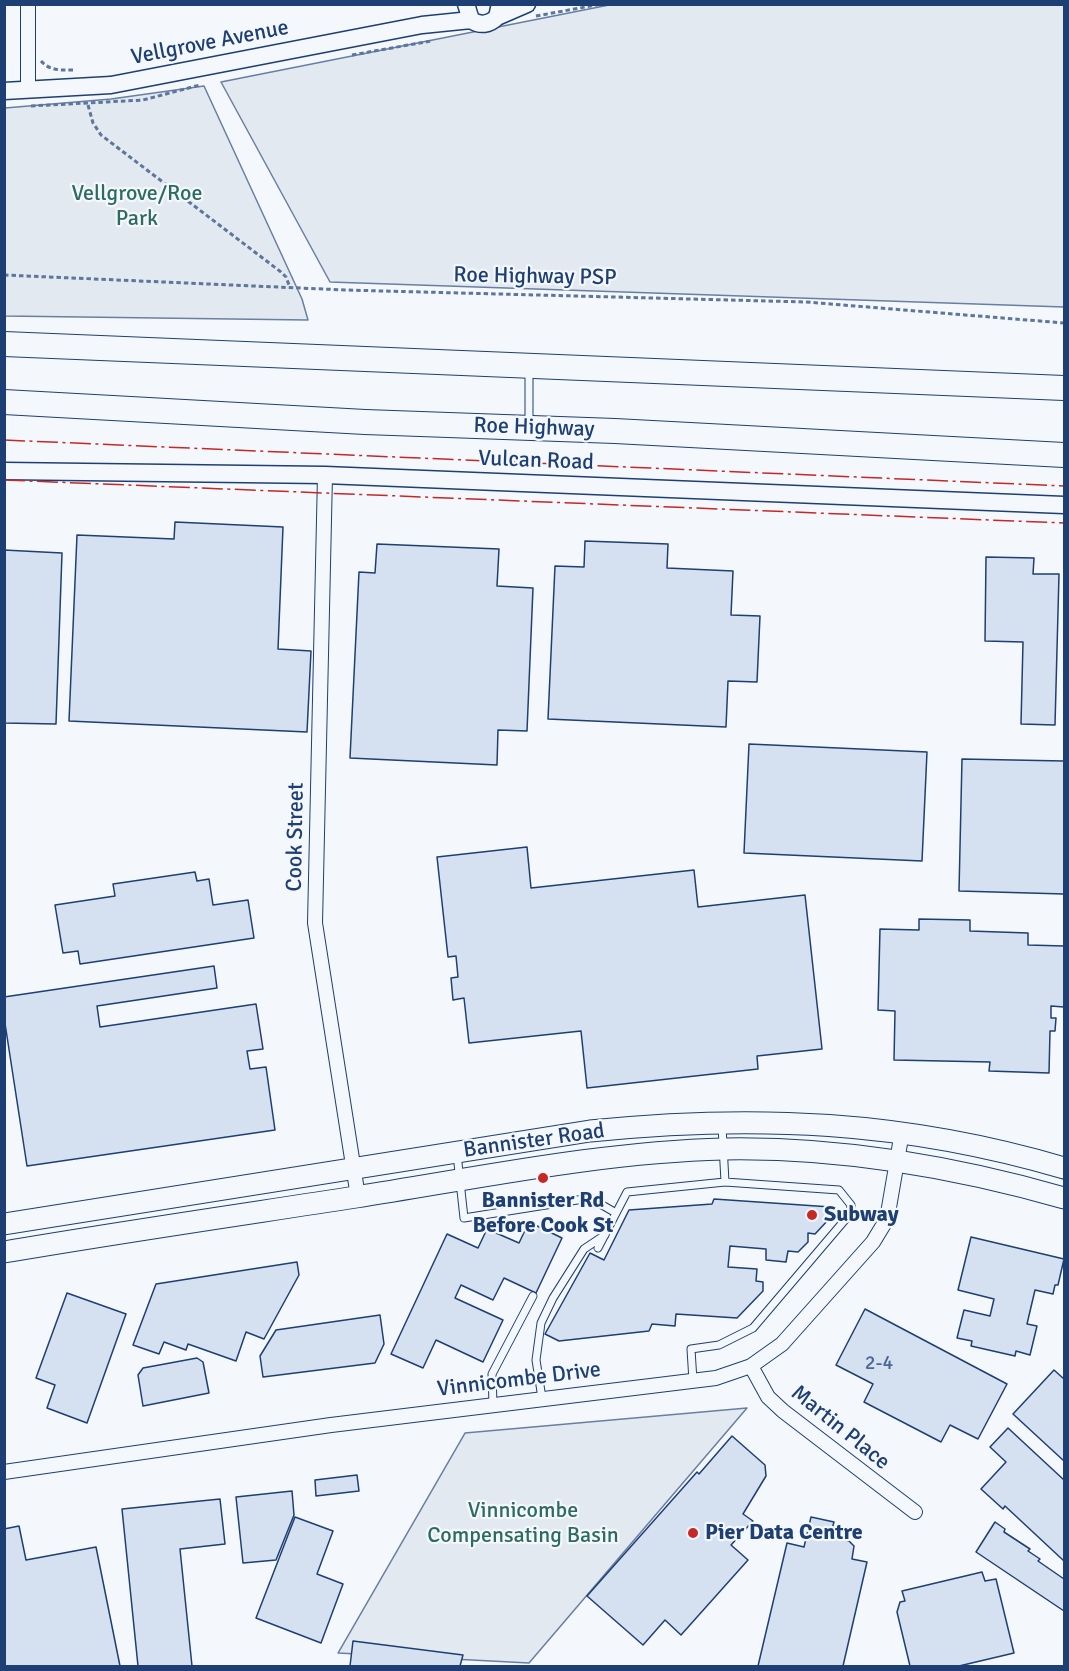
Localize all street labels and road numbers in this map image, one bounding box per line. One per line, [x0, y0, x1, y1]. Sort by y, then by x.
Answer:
street label: Vellgrove Avenue [129, 15, 291, 71]
street label: Roe Highway PSP [453, 262, 617, 292]
street label: Roe Highway [473, 413, 595, 443]
street label: Vulcan Road [478, 446, 594, 476]
street label: Cook Street [282, 782, 310, 892]
street label: Bannister Road [462, 1118, 606, 1164]
street label: Vinnicombe Drive [436, 1357, 602, 1403]
street label: Martin Place [785, 1380, 895, 1476]

